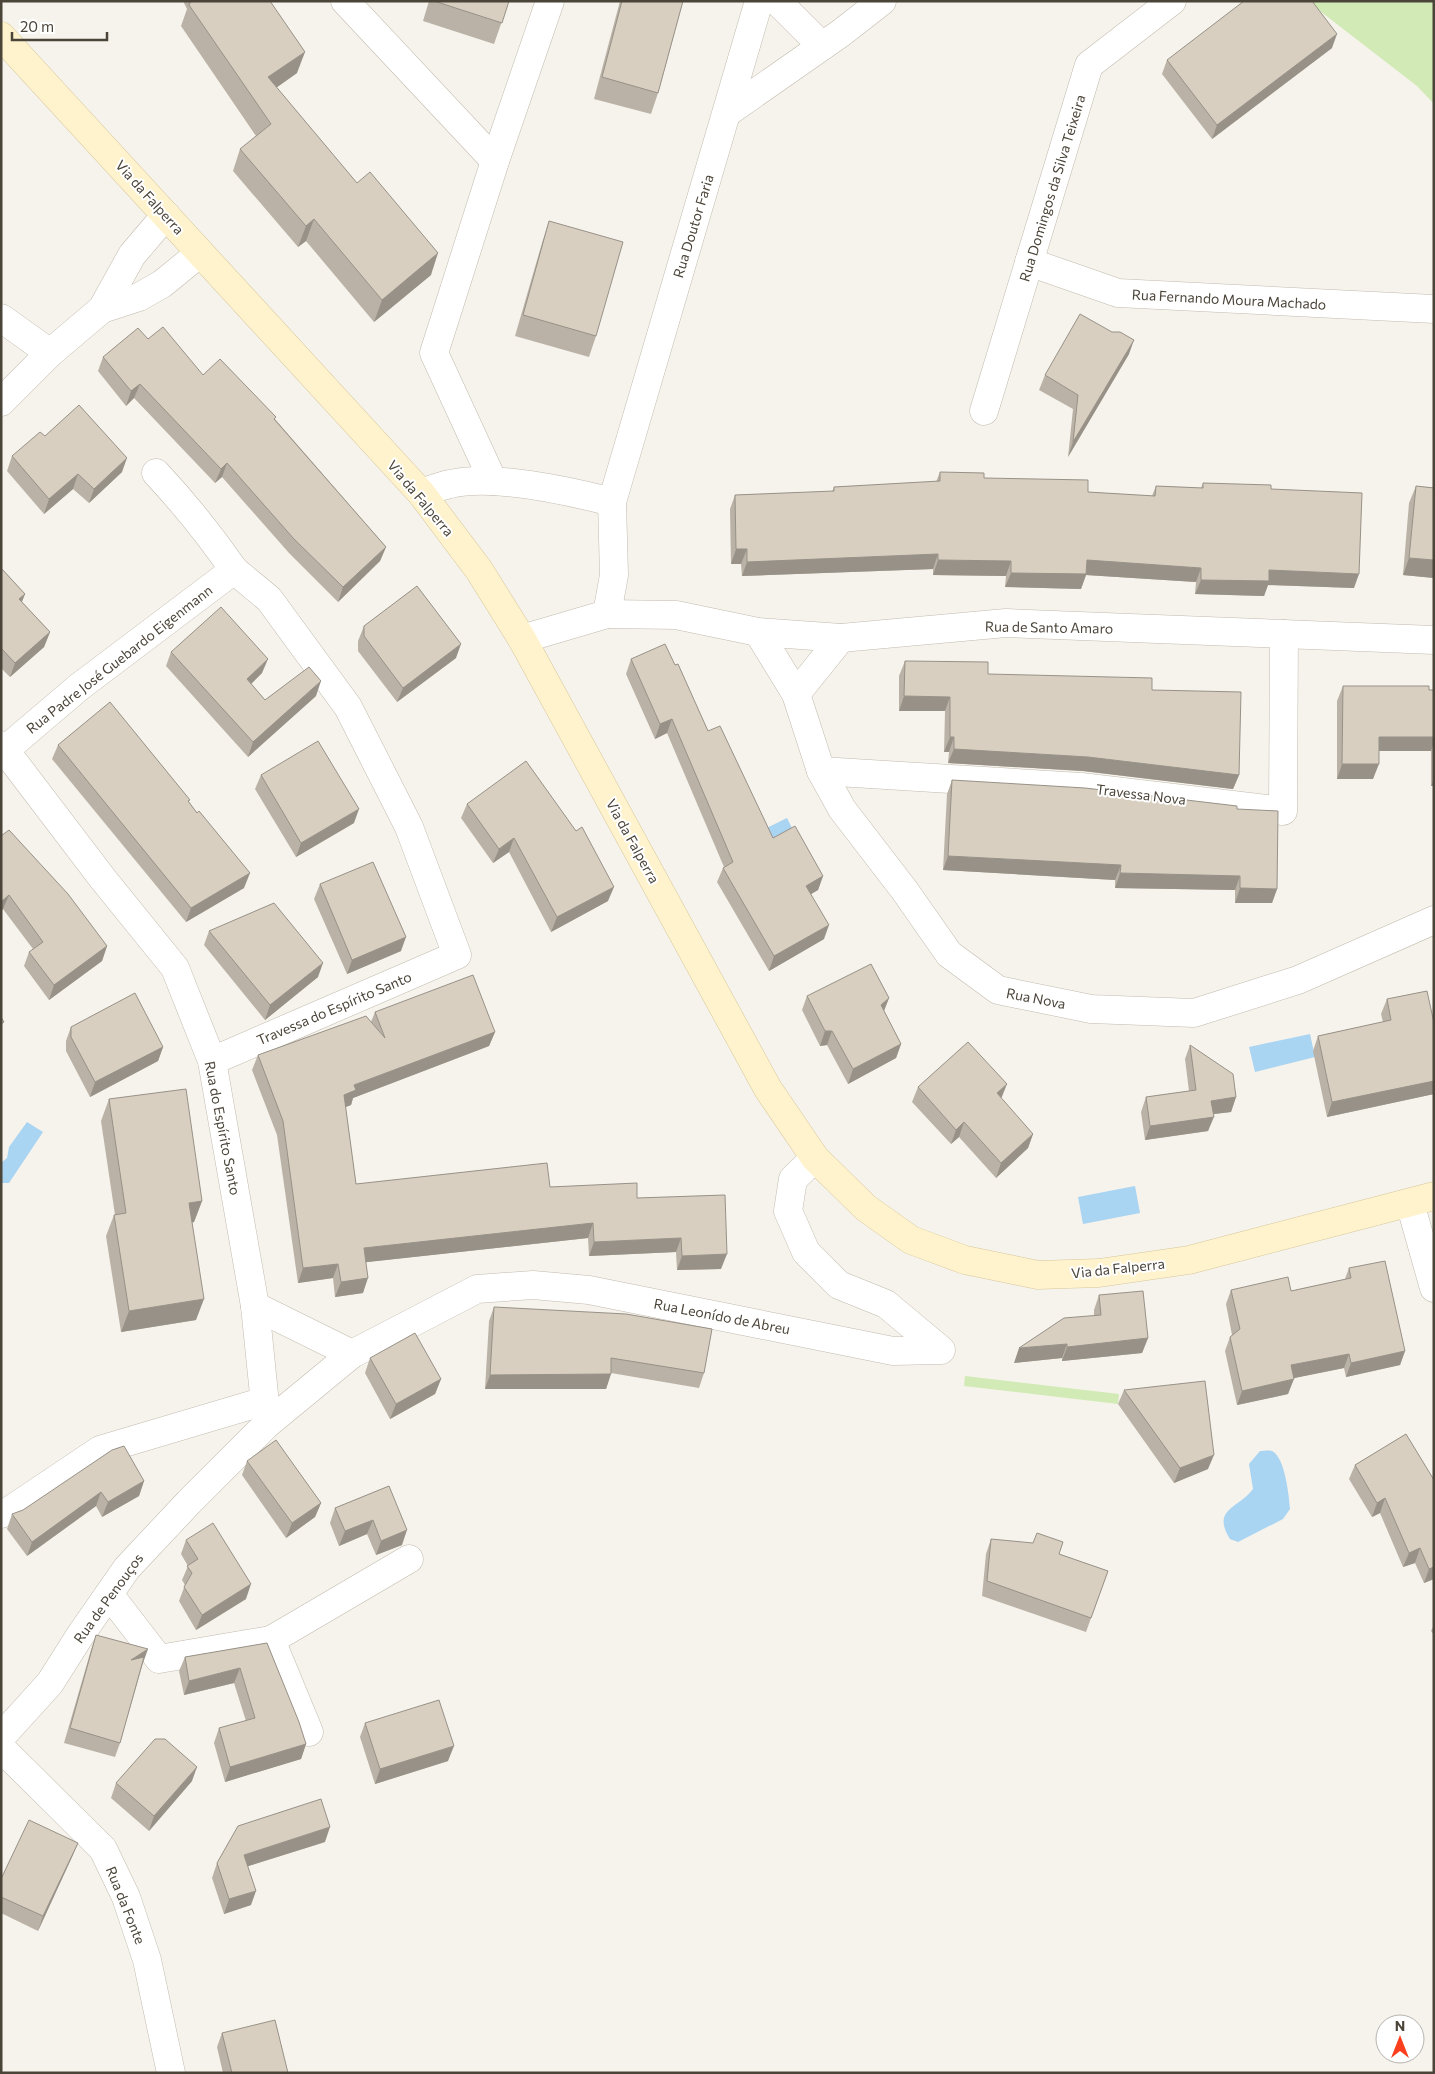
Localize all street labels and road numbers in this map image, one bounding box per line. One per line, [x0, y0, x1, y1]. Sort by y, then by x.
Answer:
street label: Rua Domingos da Silva Teixeira [1015, 92, 1089, 284]
street label: Via da Falperra [112, 156, 188, 238]
street label: Rua Doutor Faria [669, 172, 717, 280]
street label: Rua Fernando Moura Machado [1131, 285, 1327, 313]
street label: Via da Falperra [384, 457, 458, 539]
street label: Rua Padre José Guebardo Eigenmann [23, 581, 215, 737]
street label: Rua de Santo Amaro [985, 617, 1113, 637]
street label: Travessa Nova [1095, 780, 1187, 808]
street label: Via da Falperra [603, 796, 663, 886]
street label: Travessa do Espírito Santo [254, 968, 414, 1048]
street label: Rua Nova [1005, 984, 1067, 1012]
street label: Rua do Espírito Santo [202, 1060, 244, 1196]
street label: Via da Falperra [1070, 1255, 1166, 1281]
street label: Rua Leonído de Abreu [653, 1294, 791, 1338]
street label: Rua de Penouços [70, 1550, 146, 1646]
street label: Rua da Fonte [103, 1864, 149, 1946]

